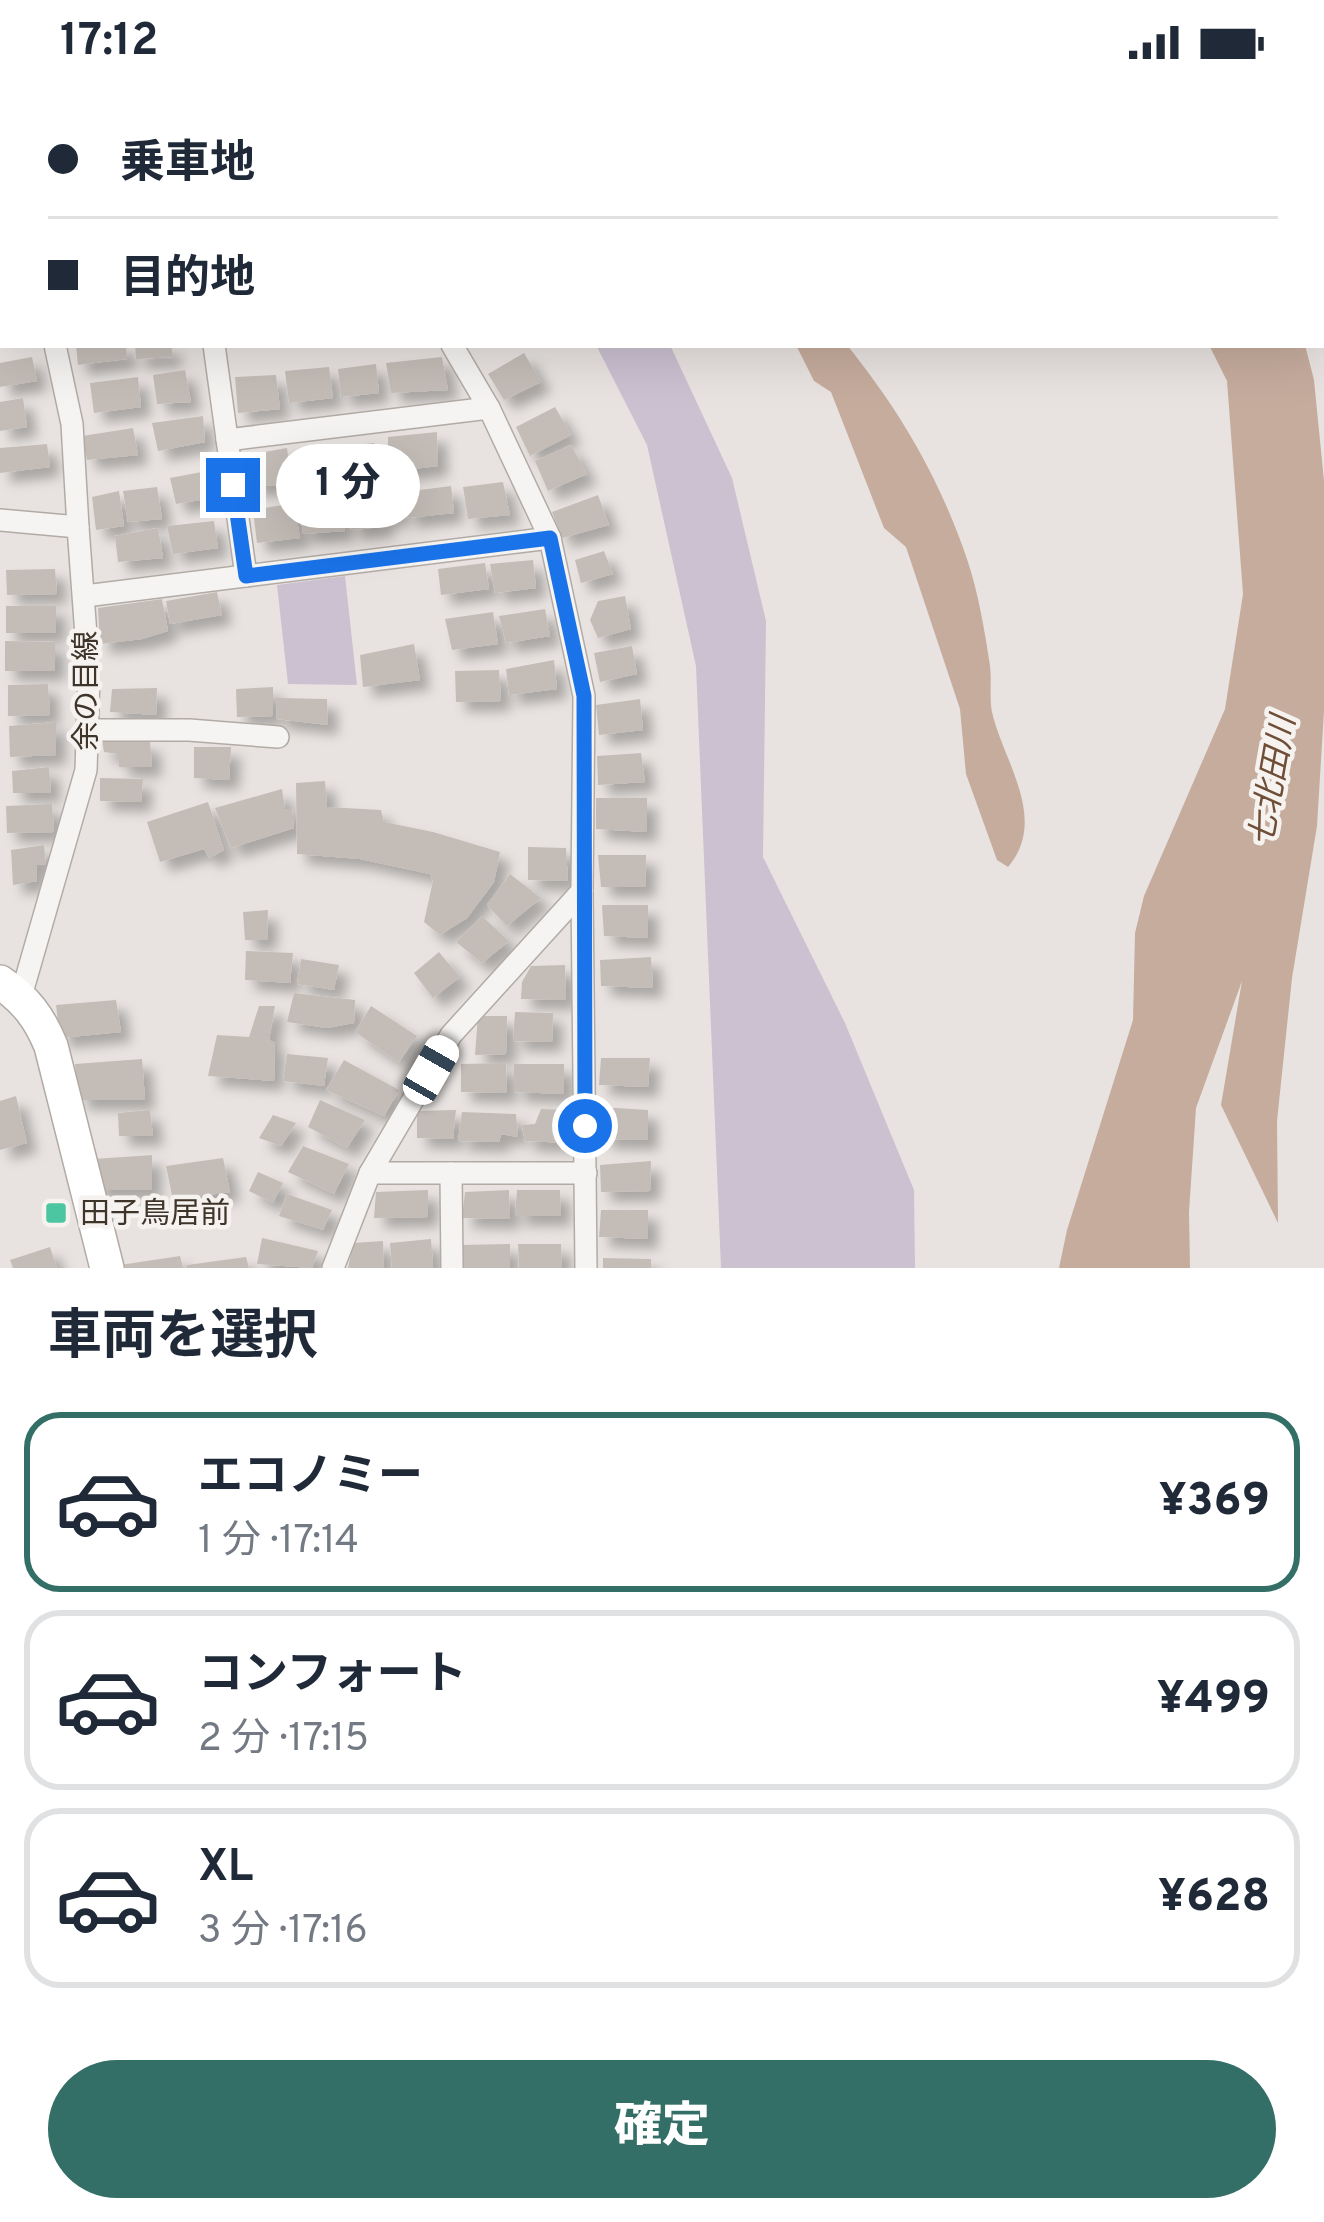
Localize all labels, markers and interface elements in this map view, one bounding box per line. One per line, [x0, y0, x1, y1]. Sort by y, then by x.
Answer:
text: 17:12 [60, 14, 159, 71]
text: 乗車地 [120, 137, 255, 194]
text: 目的地 [120, 252, 255, 309]
callout: 1 分 [275, 443, 419, 527]
route end [206, 458, 260, 512]
text: 1 分 [316, 461, 380, 510]
street label: 余の目線 [70, 631, 107, 751]
water label: 七北田川 [1243, 710, 1308, 850]
car [397, 1030, 465, 1110]
route start [558, 1099, 612, 1153]
place label: 田子鳥居前 [80, 1197, 230, 1234]
marker: 田子鳥居前 [43, 1200, 69, 1226]
text: 車両を選択 [48, 1305, 318, 1374]
icon: car [54, 1448, 162, 1556]
text: エコノミー [198, 1450, 423, 1507]
text: ¥369 [1159, 1474, 1270, 1531]
text: 1 分 · 17:14 [198, 1518, 359, 1567]
icon: car [54, 1646, 162, 1754]
text: コンフォート [198, 1648, 467, 1705]
text: ¥499 [1157, 1672, 1270, 1729]
text: 2 分 · 17:15 [198, 1716, 369, 1765]
text: XL [198, 1840, 253, 1897]
icon: car [54, 1844, 162, 1952]
text: ¥628 [1158, 1870, 1270, 1927]
text: 3 分 · 17:16 [198, 1908, 368, 1957]
button: 確定 [48, 2060, 1276, 2198]

